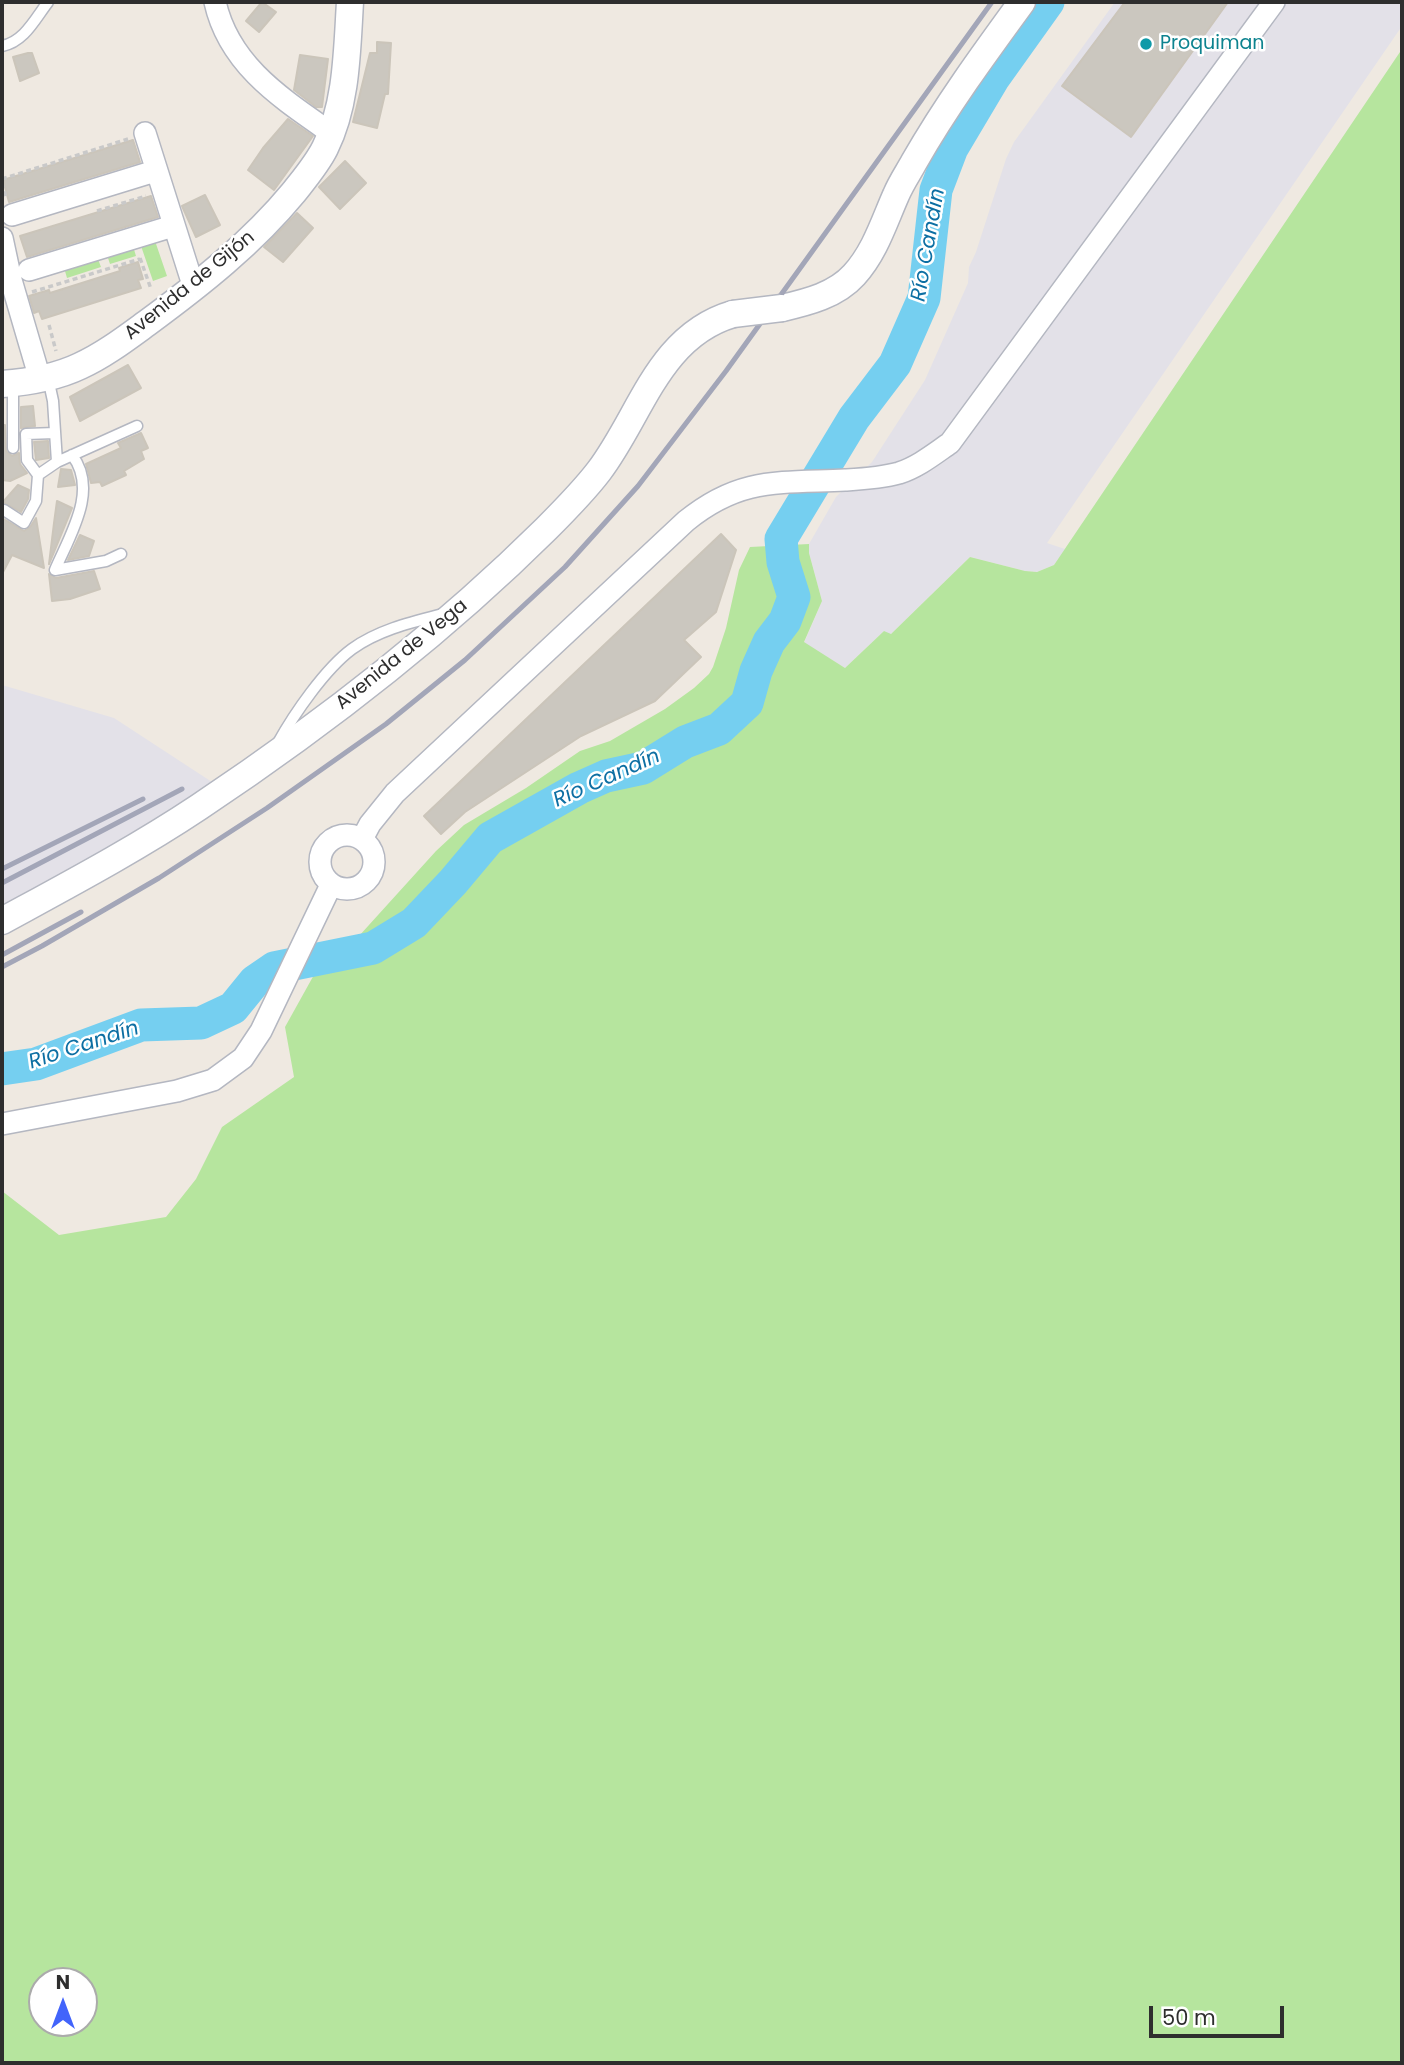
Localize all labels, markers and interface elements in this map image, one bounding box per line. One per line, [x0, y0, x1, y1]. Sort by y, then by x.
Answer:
place label: Proquiman [1160, 33, 1264, 55]
marker: Proquiman [1138, 36, 1154, 52]
water label: Río Candín [907, 187, 951, 303]
street label: Avenida de Gijón [120, 226, 260, 346]
street label: Avenida de Vega [332, 595, 472, 715]
water label: Río Candín [550, 744, 664, 814]
water label: Río Candín [26, 1016, 142, 1076]
north arrow [28, 1967, 98, 2037]
text: N [56, 1969, 70, 1996]
scale bar [1152, 1992, 1287, 2036]
text: 50 m [1162, 2003, 1216, 2032]

